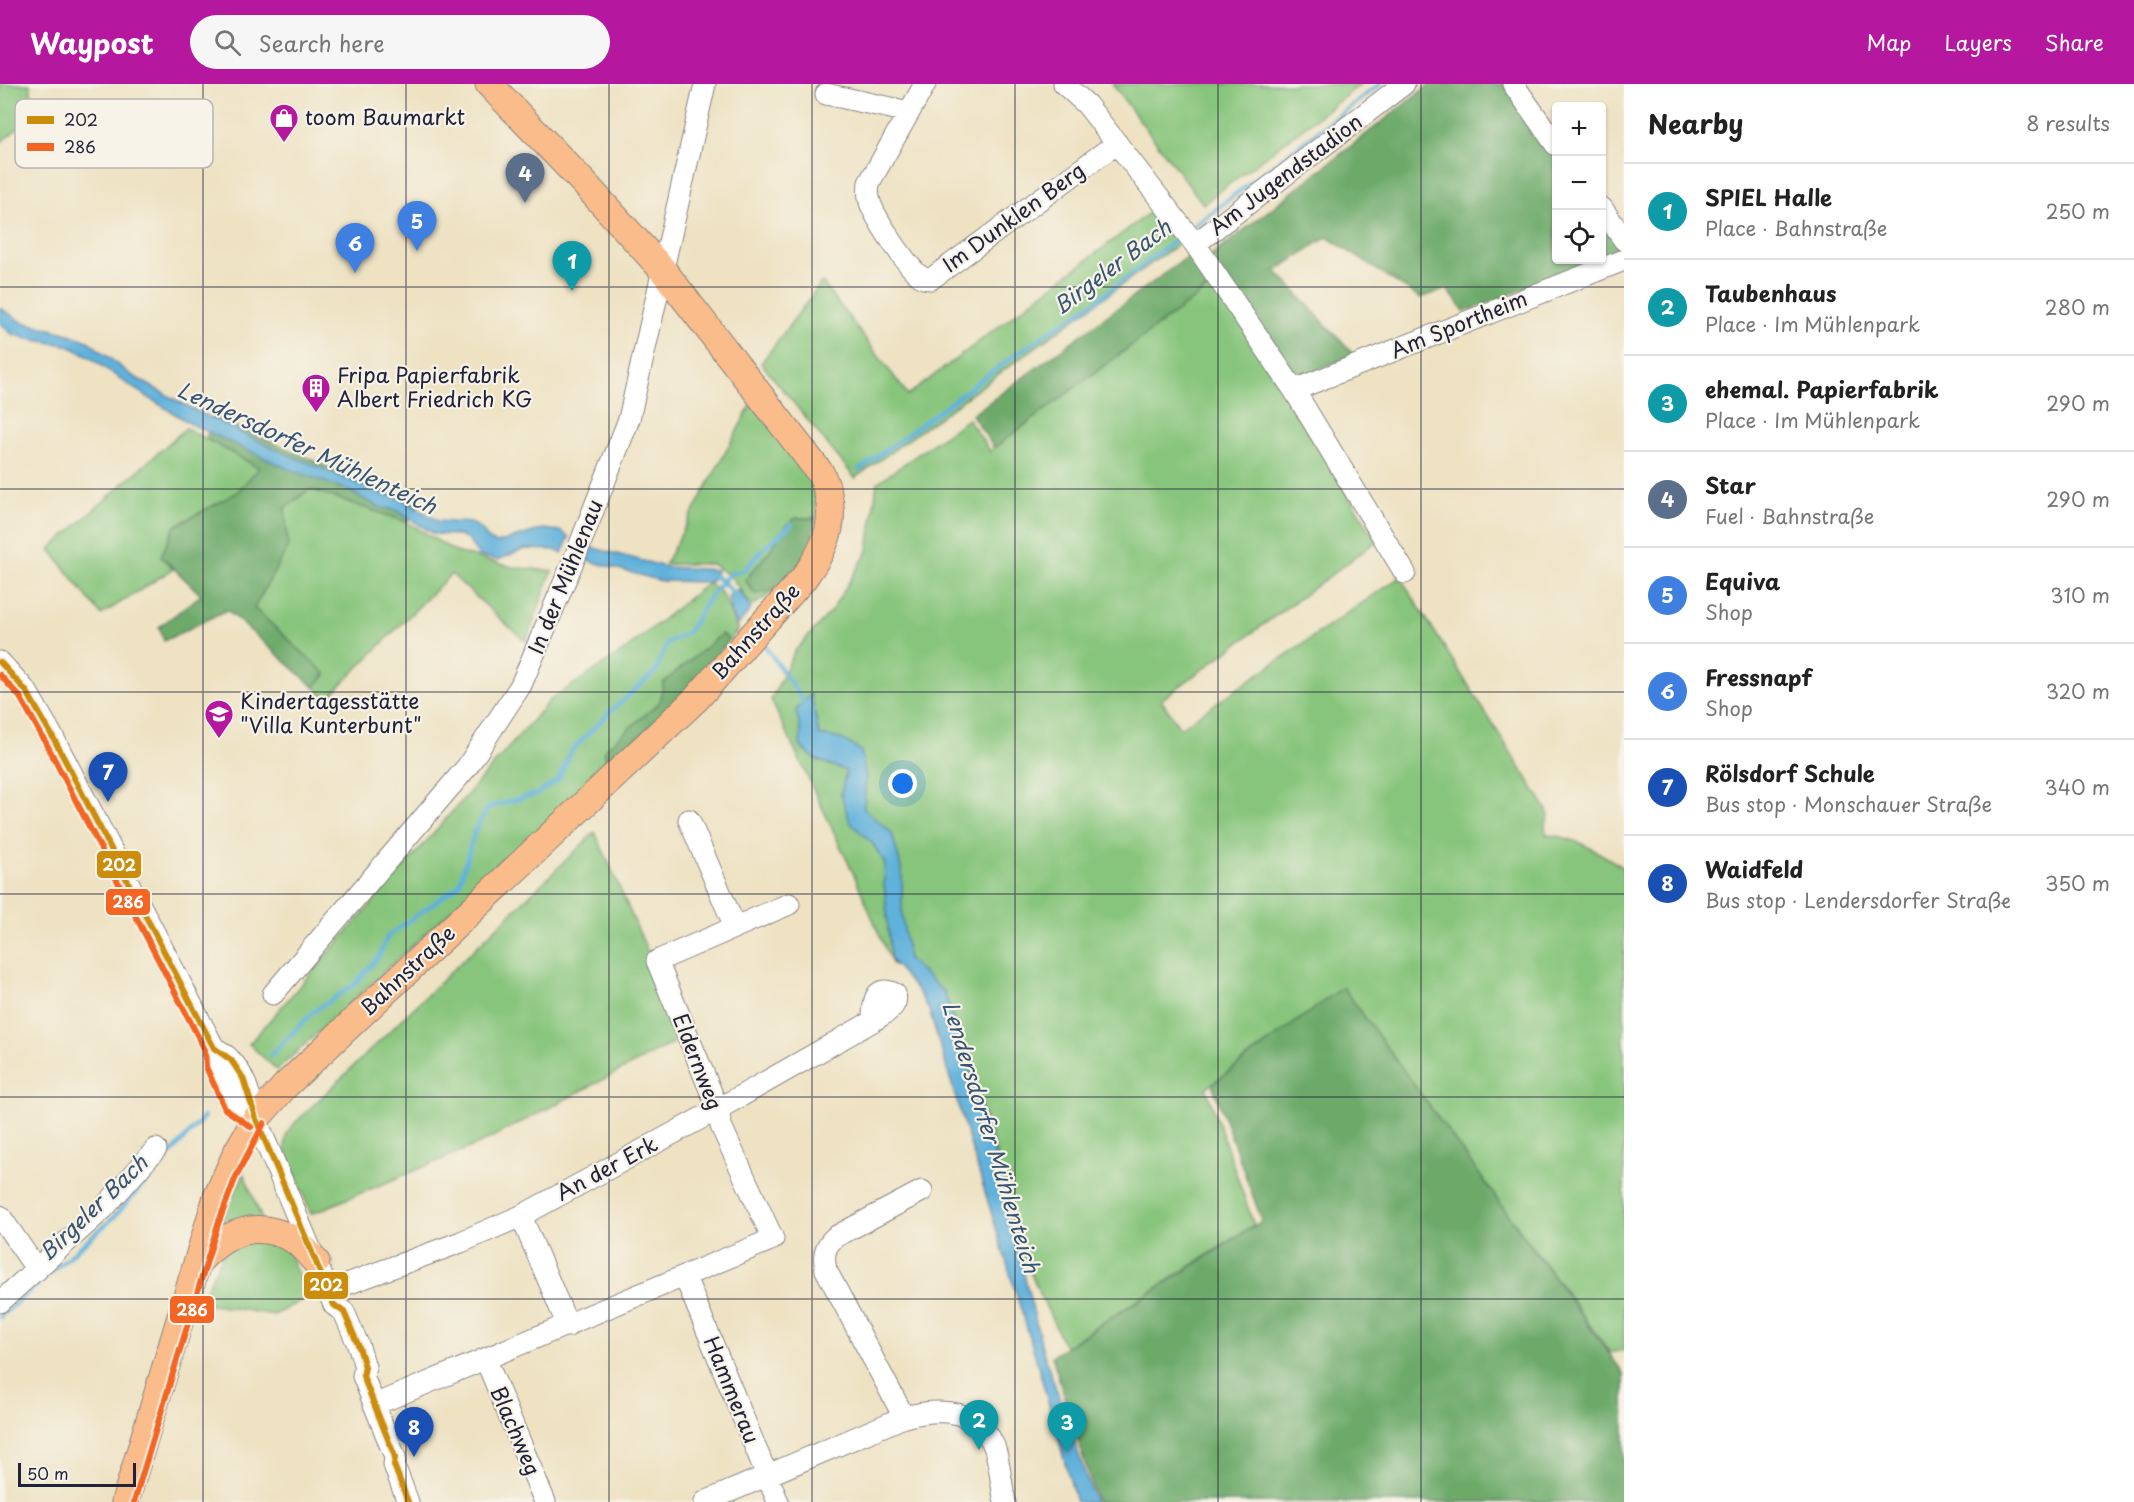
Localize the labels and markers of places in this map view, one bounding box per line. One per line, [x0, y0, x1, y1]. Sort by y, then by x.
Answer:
place label: toom Baumarkt [305, 100, 465, 132]
shop icon: toom Baumarkt [268, 102, 300, 144]
pin: 4 [506, 154, 544, 203]
pin: 5 [398, 202, 436, 251]
pin: 6 [336, 224, 374, 273]
pin: 1 [552, 242, 592, 291]
place label: Fripa Papierfabrik Albert Friedrich KG [337, 358, 532, 414]
building icon: Fripa Papierfabrik Albert Friedrich KG [300, 372, 332, 414]
place label: Kindertagesstätte "Villa Kunterbunt" [240, 684, 422, 740]
school or university icon: Kindertagesstätte "Villa Kunterbunt" [203, 698, 235, 740]
pin: 7 [88, 752, 128, 802]
pin: 2 [960, 1400, 998, 1450]
pin: 3 [1048, 1402, 1086, 1452]
pin: 8 [394, 1408, 434, 1457]

